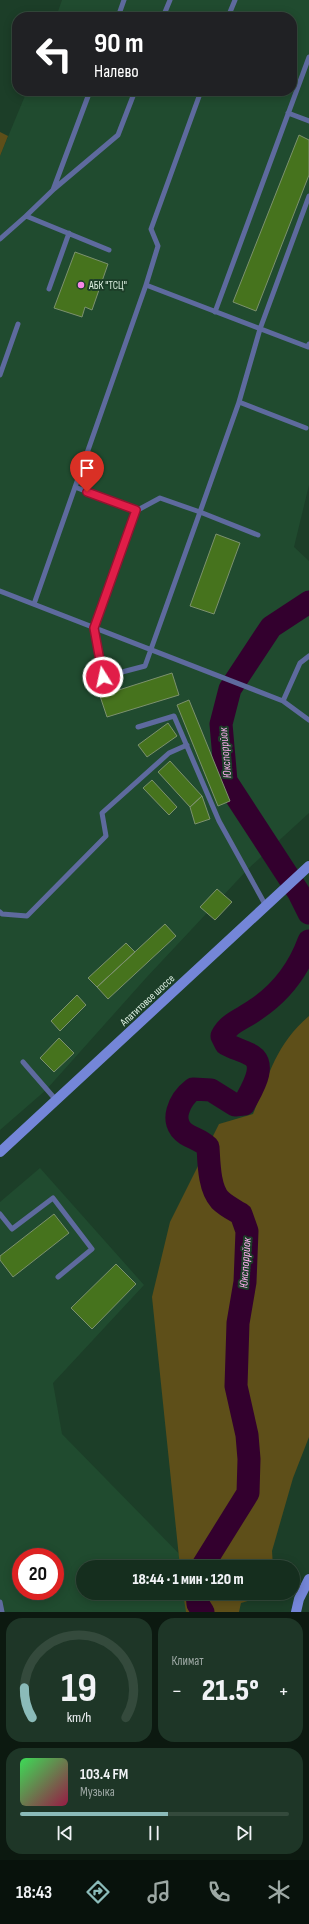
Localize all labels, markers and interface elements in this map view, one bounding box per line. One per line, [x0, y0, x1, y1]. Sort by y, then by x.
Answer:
text: 90 m [94, 27, 144, 60]
icon: left [28, 28, 80, 80]
text: Налево [94, 61, 139, 82]
place label: АБК "ТСЦ" [88, 279, 127, 292]
marker: АБК "ТСЦ" [76, 280, 86, 290]
pin [70, 451, 104, 492]
icon: arrive [76, 457, 98, 479]
position arrow [82, 656, 124, 698]
water label: Юкспоррйок [216, 727, 235, 779]
street label: Апатитовое шоссе [117, 972, 177, 1030]
water label: Юкспоррйок [236, 1237, 255, 1289]
speed limit sign: 20 [12, 1548, 64, 1600]
text: 18:44 · 1 мин · 120 m [132, 1570, 244, 1589]
text: Климат [172, 1653, 204, 1669]
text: 19 [61, 1664, 97, 1713]
text: 21.5° [202, 1673, 259, 1709]
text: − [172, 1678, 182, 1705]
text: + [278, 1678, 289, 1705]
text: km/h [66, 1709, 91, 1726]
text: 103.4 FM [80, 1765, 128, 1784]
text: Музыка [80, 1784, 115, 1800]
icon: previous [54, 1822, 76, 1844]
icon: pause [143, 1822, 165, 1844]
icon: next [233, 1822, 255, 1844]
icon: directions [84, 1878, 112, 1906]
icon: music [145, 1878, 173, 1906]
icon: phone [205, 1878, 233, 1906]
icon: climate [265, 1878, 293, 1906]
text: 18:43 [16, 1882, 52, 1903]

